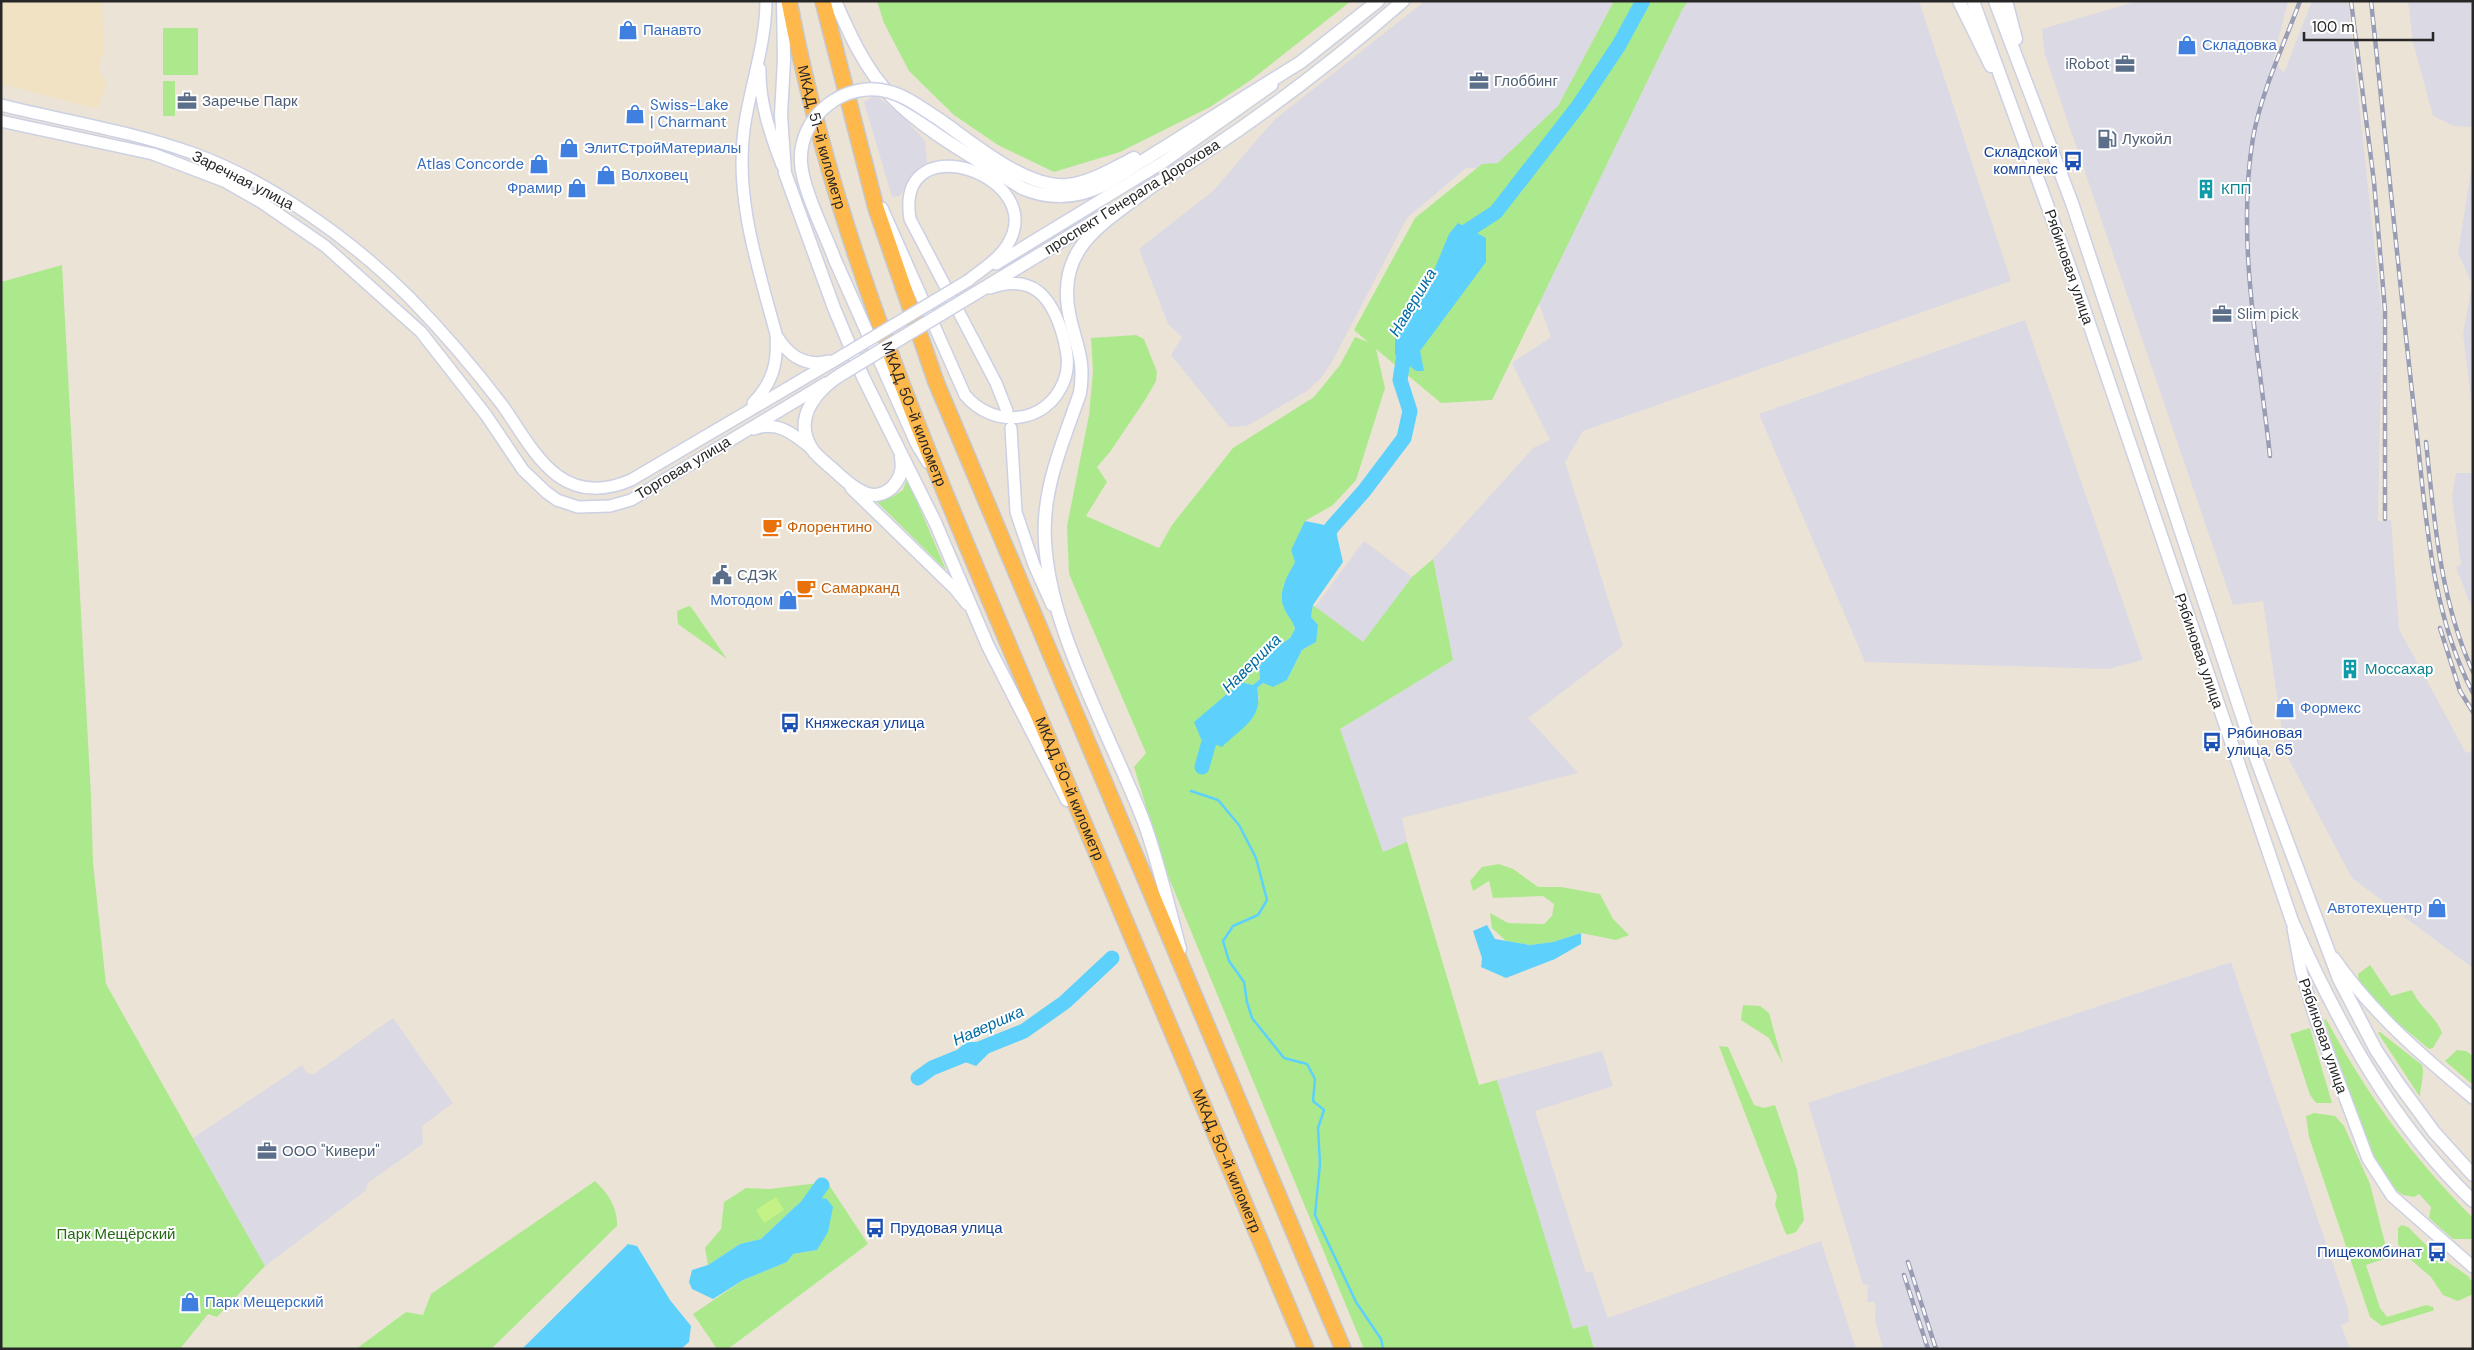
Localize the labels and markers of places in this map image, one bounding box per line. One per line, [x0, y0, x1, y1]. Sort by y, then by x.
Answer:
shop icon: Панавто [617, 19, 639, 41]
place label: Панавто [643, 20, 701, 40]
shop icon: Складовка [2176, 34, 2198, 56]
place label: Складовка [2202, 35, 2278, 55]
office icon: iRobot [2114, 53, 2136, 75]
place label: iRobot [2065, 54, 2110, 74]
office icon: Глоббинг [1468, 70, 1490, 92]
place label: Глоббинг [1494, 71, 1558, 91]
office icon: Заречье Парк [176, 90, 198, 112]
place label: Заречье Парк [202, 91, 298, 111]
place label: Swiss-Lake | Charmant [650, 95, 729, 132]
shop icon: Swiss-Lake | Charmant [624, 103, 646, 125]
fuel station icon: Лукойл [2096, 128, 2118, 150]
place label: Лукойл [2122, 129, 2172, 149]
shop icon: ЭлитСтройМатериалы [558, 137, 580, 159]
place label: ЭлитСтройМатериалы [584, 138, 741, 158]
place label: Складской комплекс [1984, 142, 2058, 179]
bus stop icon: Складской комплекс [2062, 150, 2084, 172]
shop icon: Atlas Concorde [528, 153, 550, 175]
place label: Atlas Concorde [417, 154, 524, 174]
shop icon: Волховец [595, 164, 617, 186]
place label: Волховец [621, 165, 689, 185]
shop icon: Фрамир [566, 177, 588, 199]
place label: Фрамир [507, 178, 562, 198]
building icon: КПП [2195, 178, 2217, 200]
place label: КПП [2221, 179, 2251, 199]
office icon: Slim pick [2211, 303, 2233, 325]
place label: Slim pick [2237, 304, 2300, 324]
cafe icon: Флорентино [761, 516, 783, 538]
place label: Флорентино [787, 517, 872, 537]
public building icon: СДЭК [711, 564, 733, 586]
place label: СДЭК [737, 565, 777, 585]
cafe icon: Самарканд [795, 577, 817, 599]
place label: Самарканд [821, 578, 900, 598]
shop icon: Мотодом [777, 589, 799, 611]
place label: Мотодом [710, 590, 773, 610]
building icon: Моссахар [2339, 658, 2361, 680]
place label: Моссахар [2365, 659, 2433, 679]
shop icon: Формекс [2274, 697, 2296, 719]
place label: Формекс [2300, 698, 2361, 718]
bus stop icon: Княжеская улица [779, 712, 801, 734]
place label: Княжеская улица [805, 713, 925, 733]
place label: Рябиновая улица, 65 [2227, 723, 2303, 760]
bus stop icon: Рябиновая улица, 65 [2201, 731, 2223, 753]
shop icon: Автотехцентр [2426, 897, 2448, 919]
place label: Автотехцентр [2327, 898, 2422, 918]
office icon: ООО "Кивери" [256, 1140, 278, 1162]
place label: ООО "Кивери" [282, 1141, 380, 1161]
bus stop icon: Прудовая улица [864, 1217, 886, 1239]
place label: Прудовая улица [890, 1218, 1003, 1238]
bus stop icon: Пищекомбинат [2426, 1241, 2448, 1263]
place label: Пищекомбинат [2317, 1242, 2422, 1262]
shop icon: Парк Мещерский [179, 1291, 201, 1313]
place label: Парк Мещерский [205, 1292, 324, 1312]

